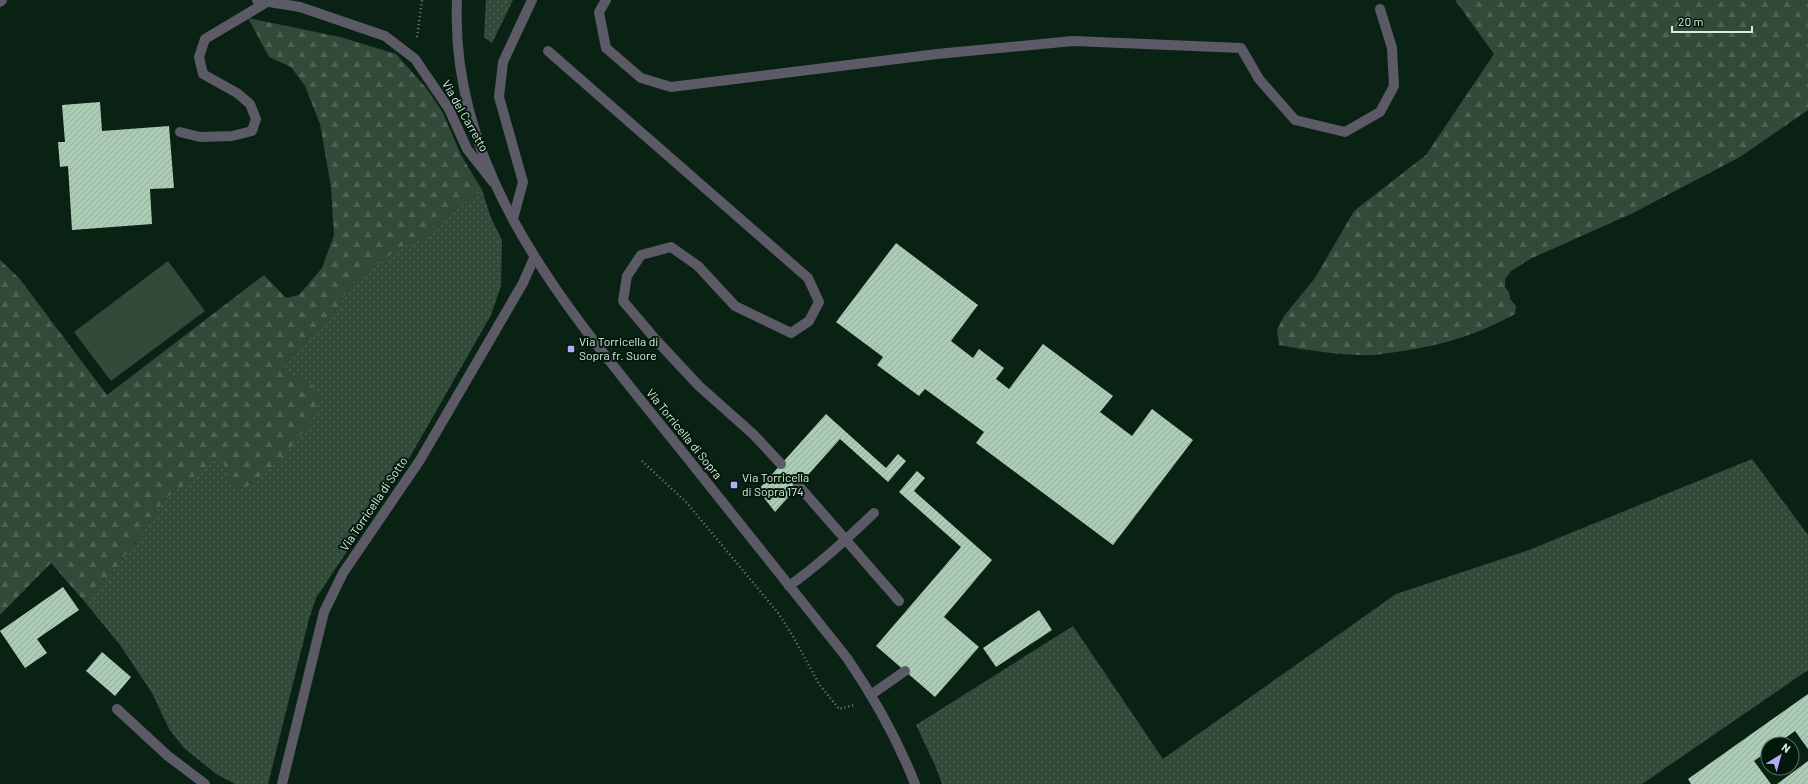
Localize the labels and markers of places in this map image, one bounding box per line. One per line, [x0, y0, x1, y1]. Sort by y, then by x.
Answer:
place label: Via Torricella di Sopra fr. Suore [579, 334, 658, 362]
marker: Via Torricella di Sopra fr. Suore [566, 344, 576, 354]
place label: Via Torricella di Sopra 174 [742, 470, 809, 498]
marker: Via Torricella di Sopra 174 [729, 480, 739, 490]

